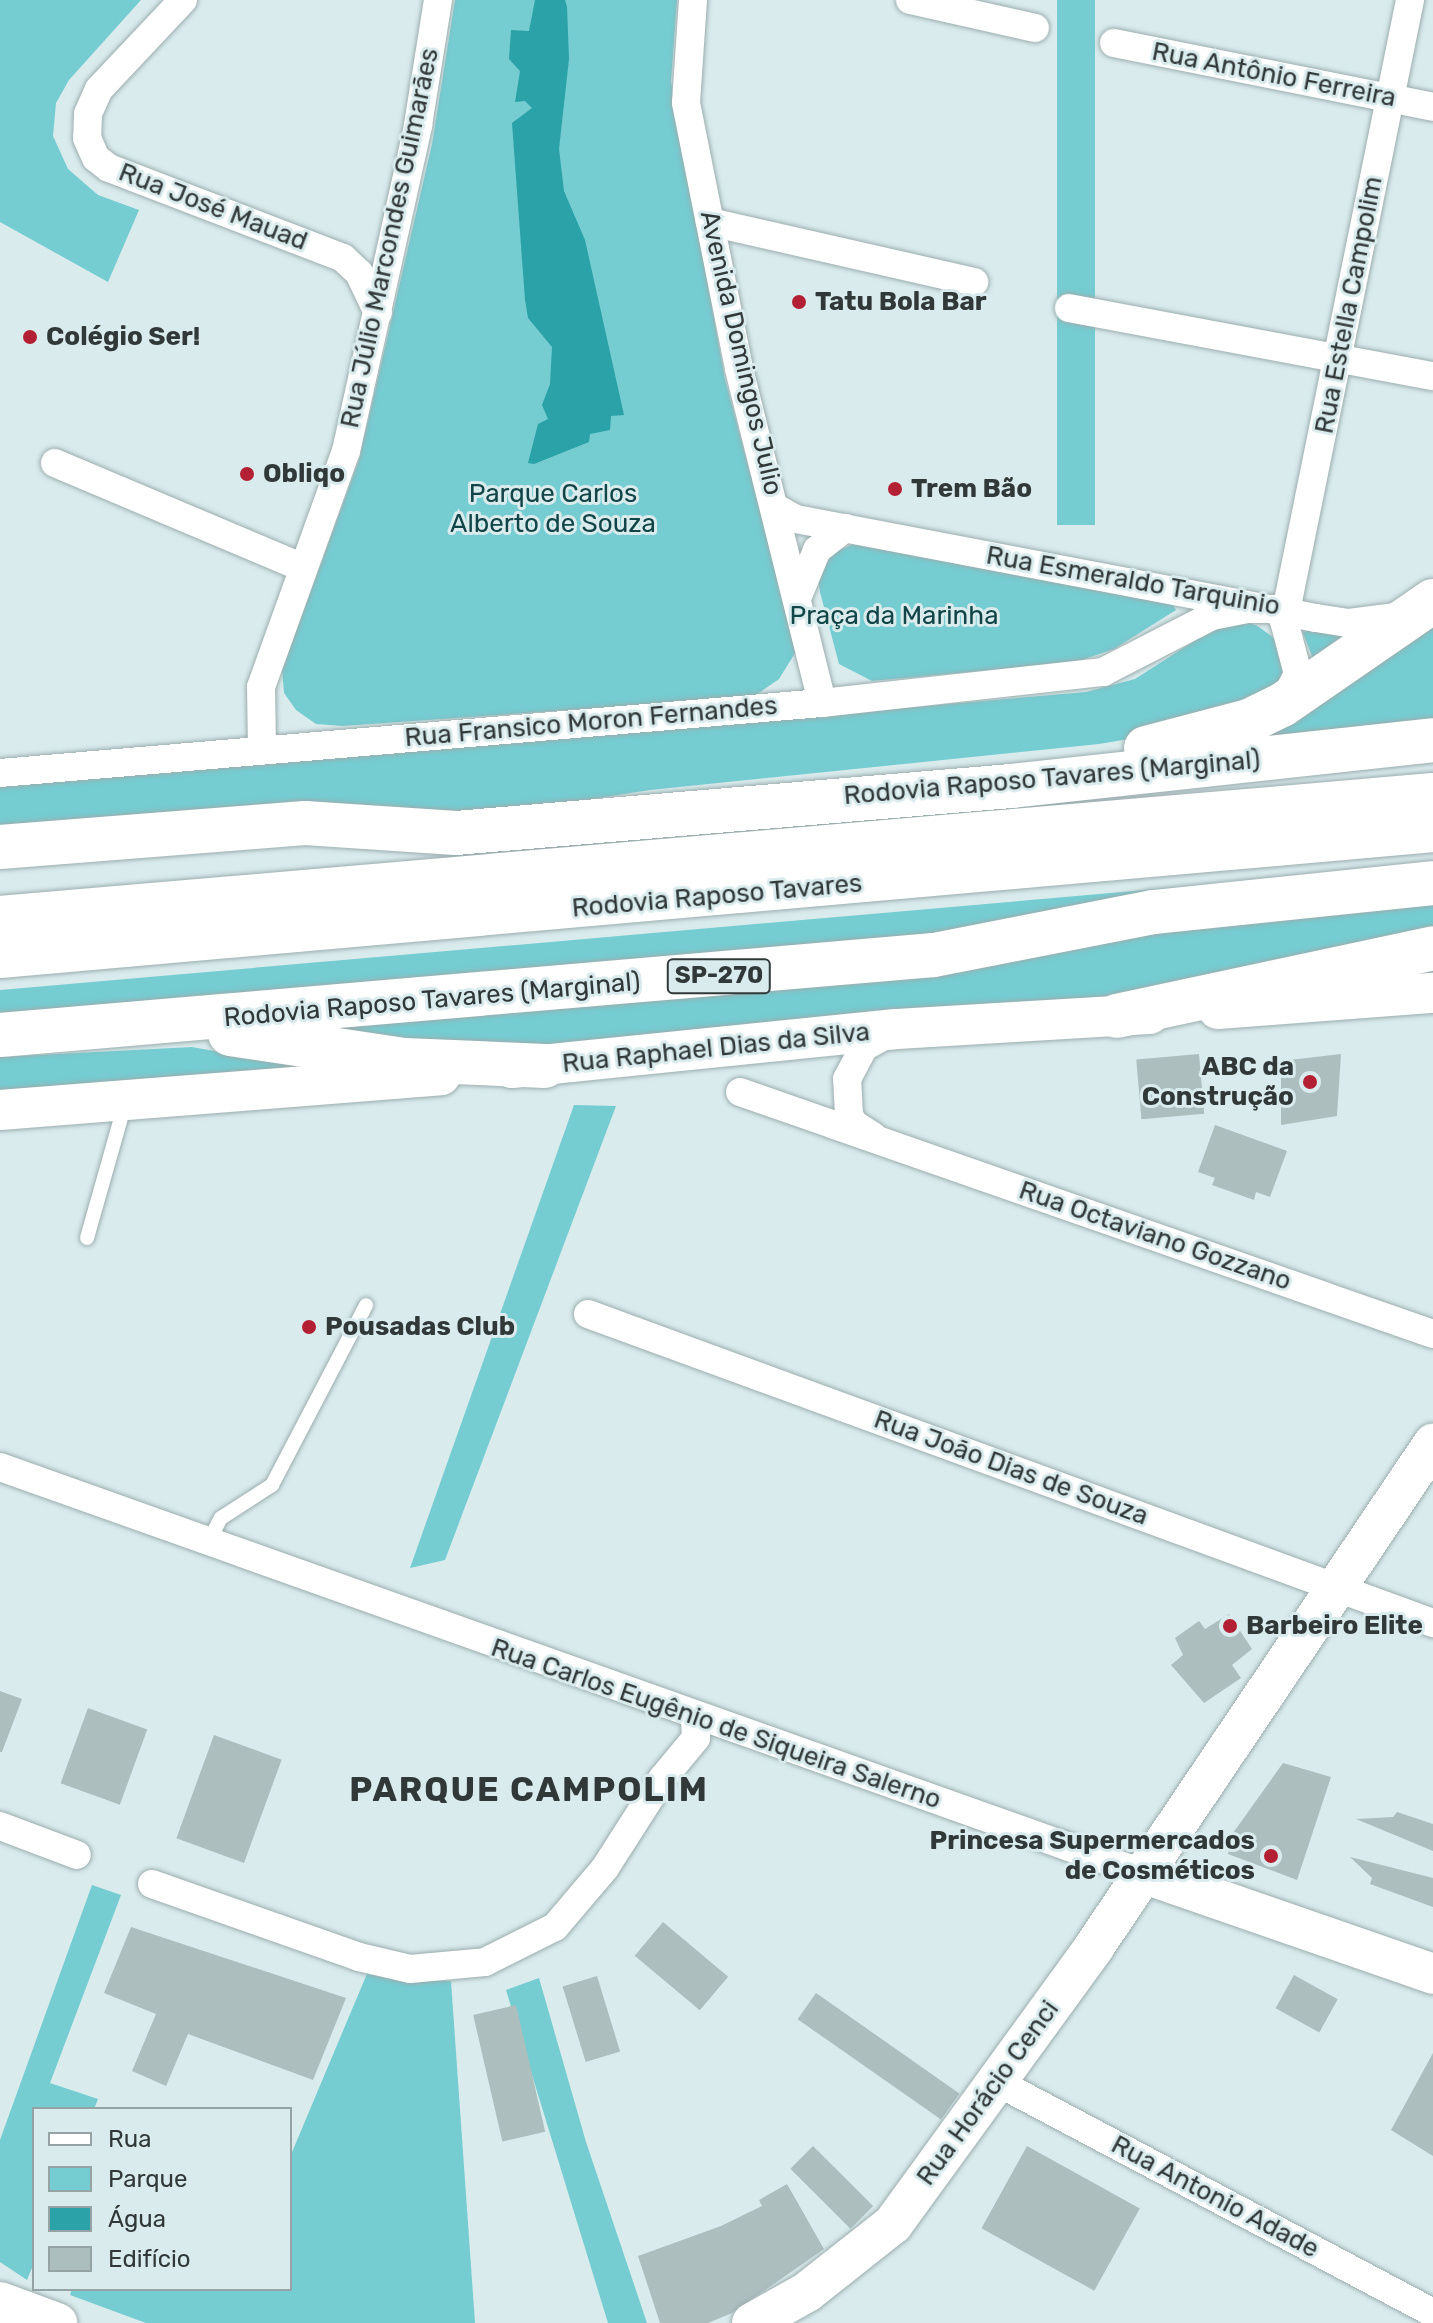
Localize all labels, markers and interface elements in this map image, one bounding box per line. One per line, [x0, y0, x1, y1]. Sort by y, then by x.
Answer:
street label: Rua Antônio Ferreira [1149, 36, 1399, 114]
street label: Rua Júlio Marcondes Guimarães [334, 45, 446, 431]
street label: Rua José Mauad [114, 157, 312, 257]
street label: Rua Estella Campolim [1309, 174, 1389, 436]
street label: Avenida Domingos Julio [693, 208, 789, 498]
place label: Tatu Bola Bar [815, 286, 987, 318]
marker: Tatu Bola Bar [790, 293, 808, 311]
place label: Colégio Ser! [46, 321, 200, 353]
marker: Colégio Ser! [21, 328, 39, 346]
place label: Obliqo [263, 458, 345, 490]
marker: Obliqo [238, 465, 256, 483]
place label: Trem Bão [911, 473, 1032, 505]
park label: Parque Carlos Alberto de Souza [450, 478, 656, 540]
marker: Trem Bão [886, 480, 904, 498]
street label: Rua Esmeraldo Tarquinio [983, 540, 1283, 622]
park label: Praça da Marinha [789, 600, 999, 632]
street label: Rua Fransico Moron Fernandes [403, 690, 779, 754]
street label: Rodovia Raposo Tavares (Marginal) [842, 744, 1262, 812]
street label: Rodovia Raposo Tavares [570, 868, 864, 924]
road number: SP-270 [665, 956, 773, 996]
street label: Rodovia Raposo Tavares (Marginal) [222, 966, 642, 1034]
street label: Rua Raphael Dias da Silva [561, 1016, 871, 1080]
place label: ABC da Construção [1142, 1051, 1294, 1112]
marker: ABC da Construção [1301, 1073, 1319, 1091]
street label: Rua Octaviano Gozzano [1015, 1175, 1295, 1297]
place label: Pousadas Club [325, 1311, 515, 1343]
marker: Pousadas Club [300, 1318, 318, 1336]
street label: Rua João Dias de Souza [870, 1404, 1152, 1532]
place label: Barbeiro Elite [1246, 1610, 1423, 1642]
marker: Barbeiro Elite [1221, 1617, 1239, 1635]
street label: Rua Carlos Eugênio de Siqueira Salerno [487, 1632, 945, 1816]
district label: PARQUE CAMPOLIM [349, 1770, 709, 1810]
place label: Princesa Supermercados de Cosméticos [930, 1825, 1255, 1886]
marker: Princesa Supermercados de Cosméticos [1262, 1847, 1280, 1865]
street label: Rua Horácio Cenci [910, 1994, 1066, 2192]
legend [32, 2107, 292, 2291]
text: Rua [108, 2125, 151, 2153]
street label: Rua Antonio Adade [1105, 2129, 1325, 2265]
text: Parque [108, 2165, 187, 2193]
text: Água [108, 2205, 166, 2233]
text: Edifício [108, 2245, 191, 2273]

